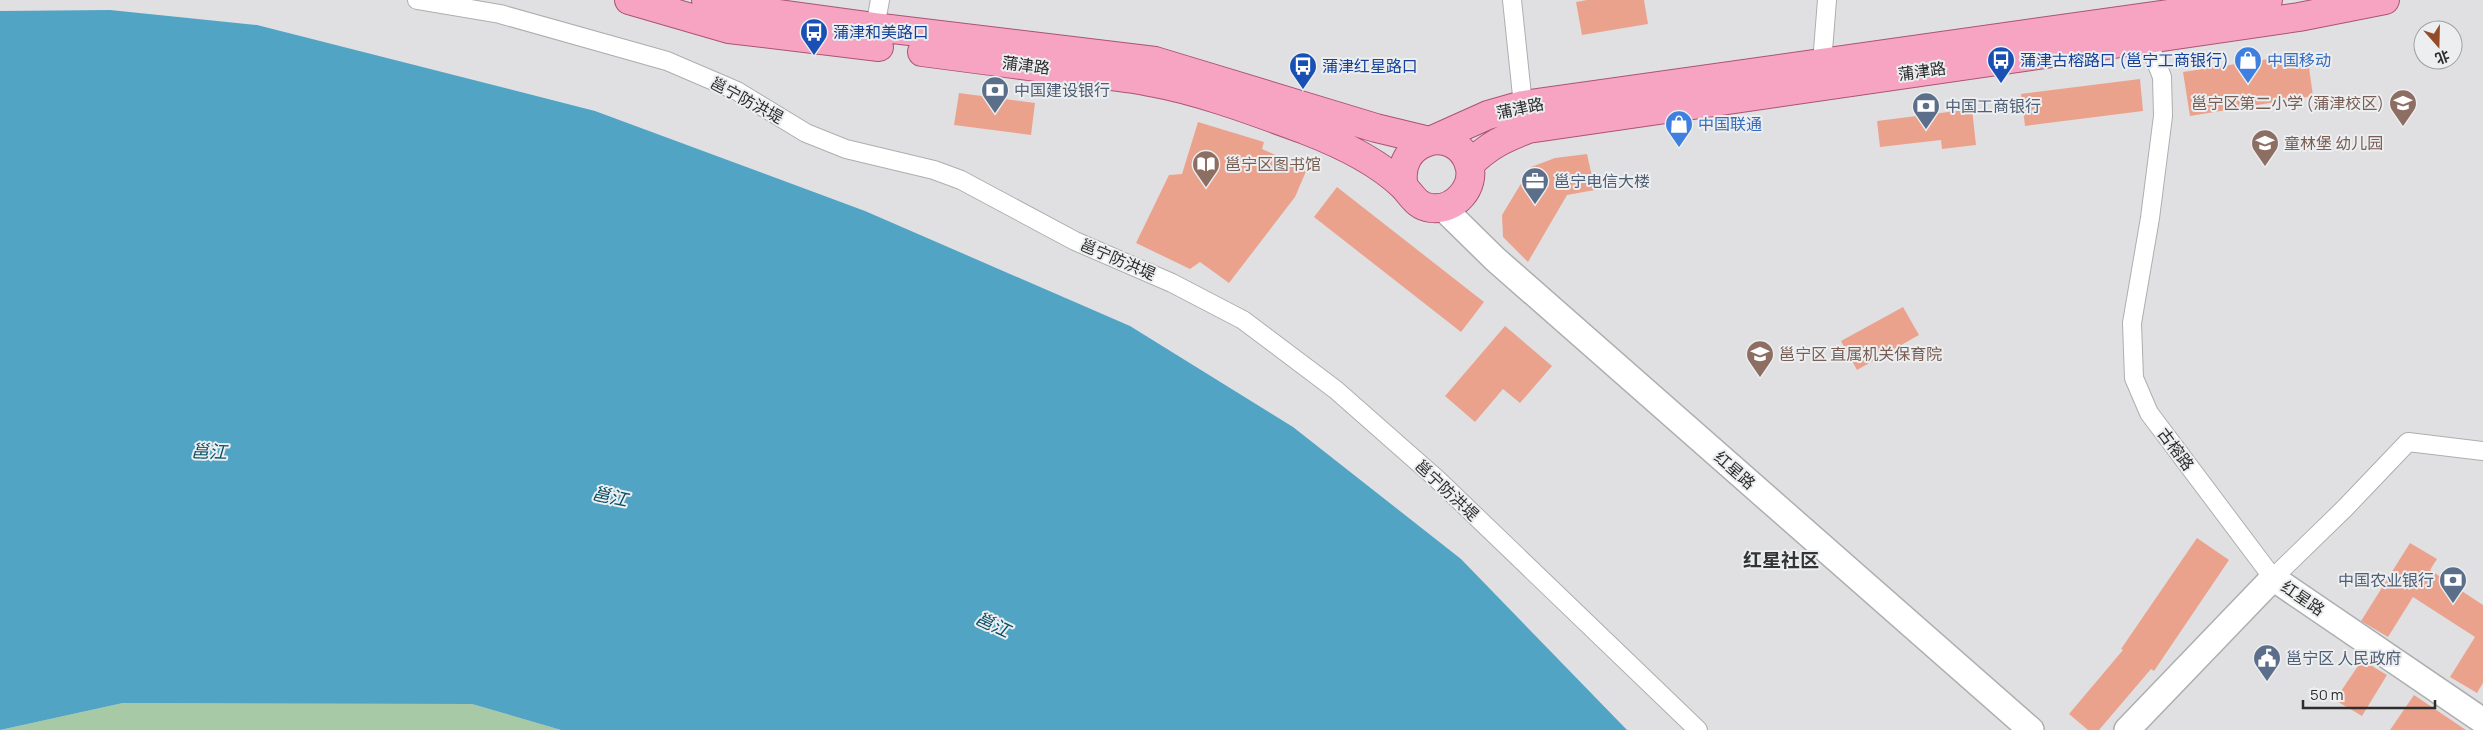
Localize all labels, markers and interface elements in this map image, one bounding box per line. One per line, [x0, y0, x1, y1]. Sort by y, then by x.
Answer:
bus stop icon: 蒲津和美路口 [799, 17, 829, 56]
north arrow [2413, 20, 2463, 70]
place label: 蒲津和美路口 [833, 21, 929, 43]
bus stop icon: 蒲津古榕路口 (邕宁工商银行) [1986, 45, 2016, 84]
shop icon: 中国移动 [2233, 45, 2263, 84]
text: 北 [2433, 46, 2452, 69]
place label: 蒲津古榕路口 (邕宁工商银行) [2020, 49, 2229, 71]
place label: 中国移动 [2267, 49, 2331, 71]
street label: 蒲津路 [1001, 51, 1051, 79]
bus stop icon: 蒲津红星路口 [1288, 51, 1318, 90]
place label: 蒲津红星路口 [1322, 55, 1418, 77]
street label: 蒲津路 [1897, 57, 1947, 85]
street label: 邕宁防洪堤 [707, 72, 787, 128]
bank icon: 中国建设银行 [980, 75, 1010, 114]
place label: 中国建设银行 [1014, 79, 1110, 101]
school or university icon: 邕宁区第二小学 (蒲津校区) [2388, 88, 2418, 127]
bank icon: 中国工商银行 [1911, 91, 1941, 130]
street label: 蒲津路 [1494, 92, 1546, 124]
place label: 邕宁区第二小学 (蒲津校区) [2191, 92, 2384, 114]
place label: 中国工商银行 [1945, 95, 2041, 117]
shop icon: 中国联通 [1664, 109, 1694, 148]
place label: 中国联通 [1698, 113, 1762, 135]
school or university icon: 童林堡 幼儿园 [2250, 128, 2280, 167]
place label: 童林堡 幼儿园 [2284, 132, 2383, 154]
library icon: 邕宁区图书馆 [1191, 149, 1221, 188]
place label: 邕宁区图书馆 [1225, 153, 1321, 175]
office icon: 邕宁电信大楼 [1520, 166, 1550, 205]
place label: 邕宁电信大楼 [1554, 170, 1650, 192]
street label: 邕宁防洪堤 [1077, 233, 1159, 285]
school or university icon: 邕宁区 直属机关保育院 [1745, 339, 1775, 378]
place label: 邕宁区 直属机关保育院 [1779, 343, 1942, 365]
street label: 古榕路 [2153, 423, 2199, 475]
water label: 邕江 [191, 438, 229, 464]
street label: 红星路 [1710, 446, 1760, 494]
street label: 邕宁防洪堤 [1410, 455, 1484, 525]
water label: 邕江 [590, 481, 632, 512]
district label: 红星社区 [1743, 547, 1819, 573]
bank icon: 中国农业银行 [2438, 565, 2468, 604]
place label: 中国农业银行 [2338, 569, 2434, 591]
street label: 红星路 [2277, 575, 2329, 621]
water label: 邕江 [972, 606, 1016, 643]
public building icon: 邕宁区 人民政府 [2252, 643, 2282, 682]
place label: 邕宁区 人民政府 [2286, 647, 2401, 669]
scale bar [2303, 678, 2436, 710]
text: 50 m [2310, 684, 2344, 705]

